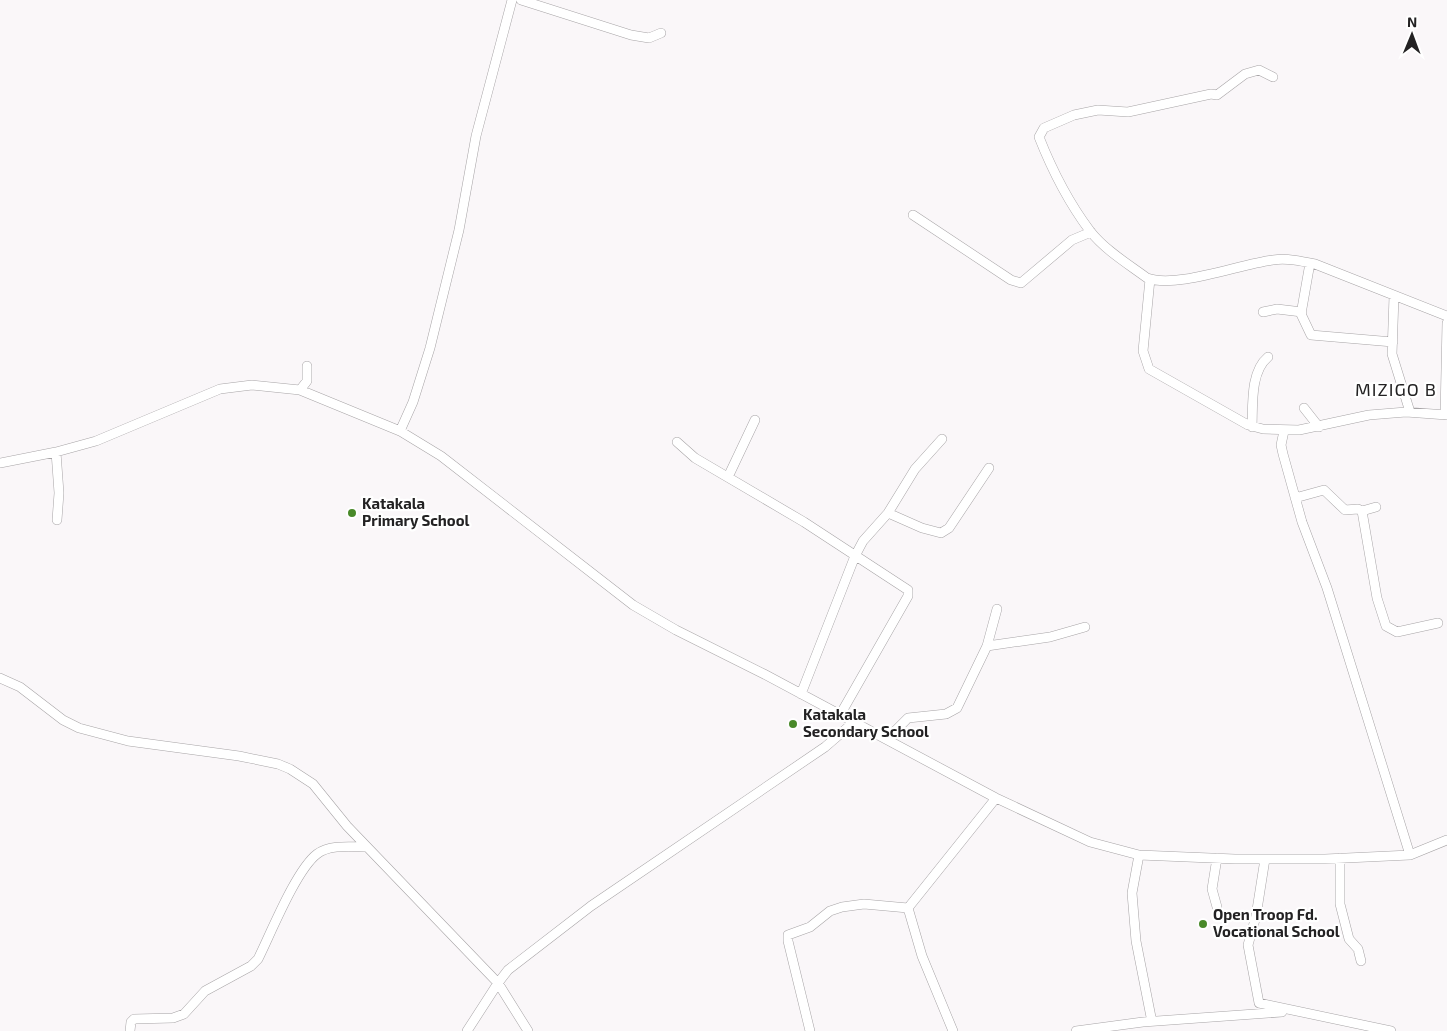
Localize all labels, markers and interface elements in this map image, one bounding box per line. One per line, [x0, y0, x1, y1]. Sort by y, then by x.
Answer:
north arrow [1387, 10, 1437, 60]
text: N [1407, 13, 1417, 30]
district label: MIZIGO B [1355, 378, 1437, 400]
place label: Katakala Primary School [362, 494, 470, 530]
marker: Katakala Primary School [346, 507, 358, 519]
place label: Katakala Secondary School [803, 705, 929, 741]
marker: Katakala Secondary School [787, 718, 799, 730]
place label: Open Troop Fd. Vocational School [1213, 905, 1340, 940]
marker: Open Troop Fd. Vocational School [1197, 918, 1209, 930]

